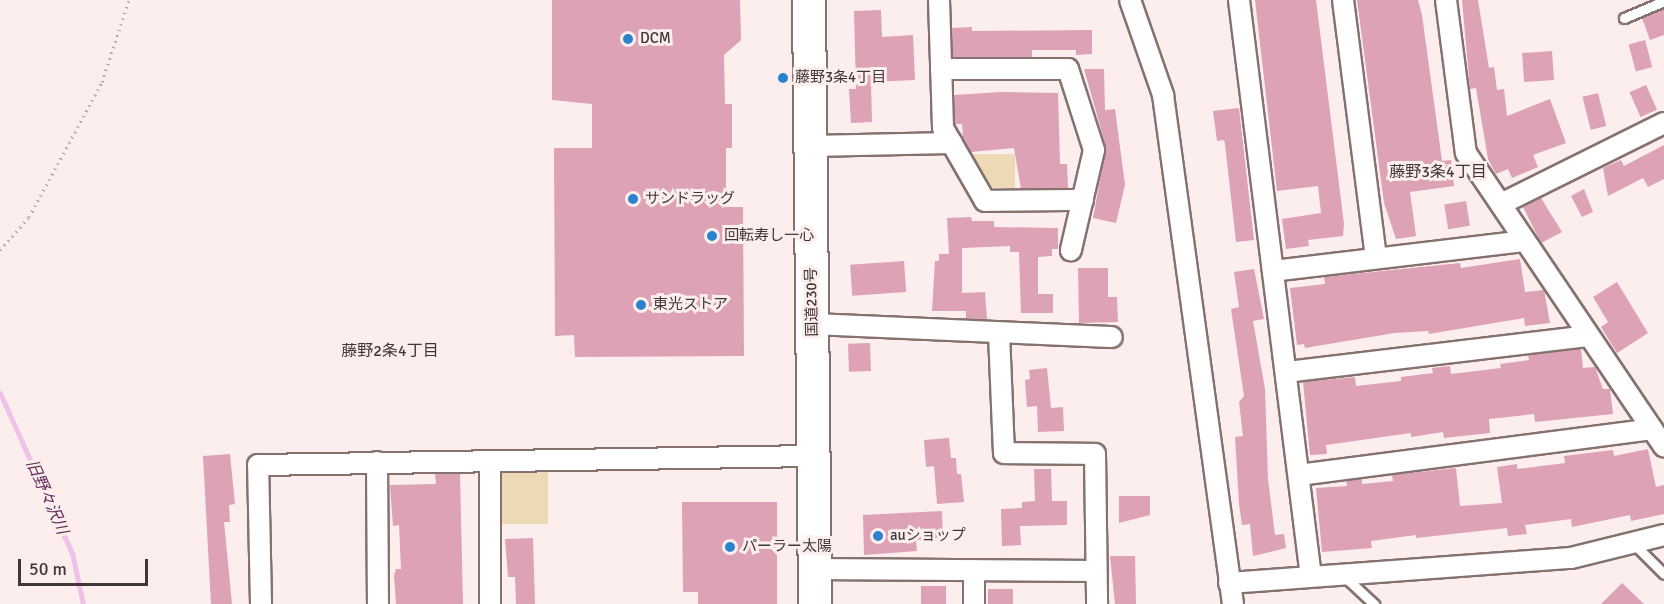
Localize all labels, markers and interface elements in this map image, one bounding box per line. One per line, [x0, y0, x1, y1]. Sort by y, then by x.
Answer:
place label: DCM [640, 30, 671, 48]
marker: DCM [621, 32, 635, 46]
place label: 藤野3条4丁目 [795, 69, 886, 87]
marker: 藤野3条4丁目 [776, 71, 790, 85]
district label: 藤野3条4丁目 [1389, 162, 1487, 182]
place label: サンドラッグ [645, 190, 735, 208]
marker: サンドラッグ [626, 192, 640, 206]
place label: 回転寿し一心 [724, 227, 814, 245]
marker: 回転寿し一心 [705, 229, 719, 243]
street label: 国道230号 [802, 267, 822, 337]
place label: 東光ストア [653, 296, 728, 314]
marker: 東光ストア [634, 298, 648, 312]
district label: 藤野2条4丁目 [341, 341, 439, 361]
water label: 旧野々沢川 [22, 457, 72, 537]
place label: auショップ [890, 527, 966, 545]
marker: auショップ [871, 529, 885, 543]
place label: パーラー太陽 [742, 538, 832, 556]
marker: パーラー太陽 [723, 540, 737, 554]
scale bar [21, 547, 152, 585]
text: 50 m [29, 558, 67, 580]

